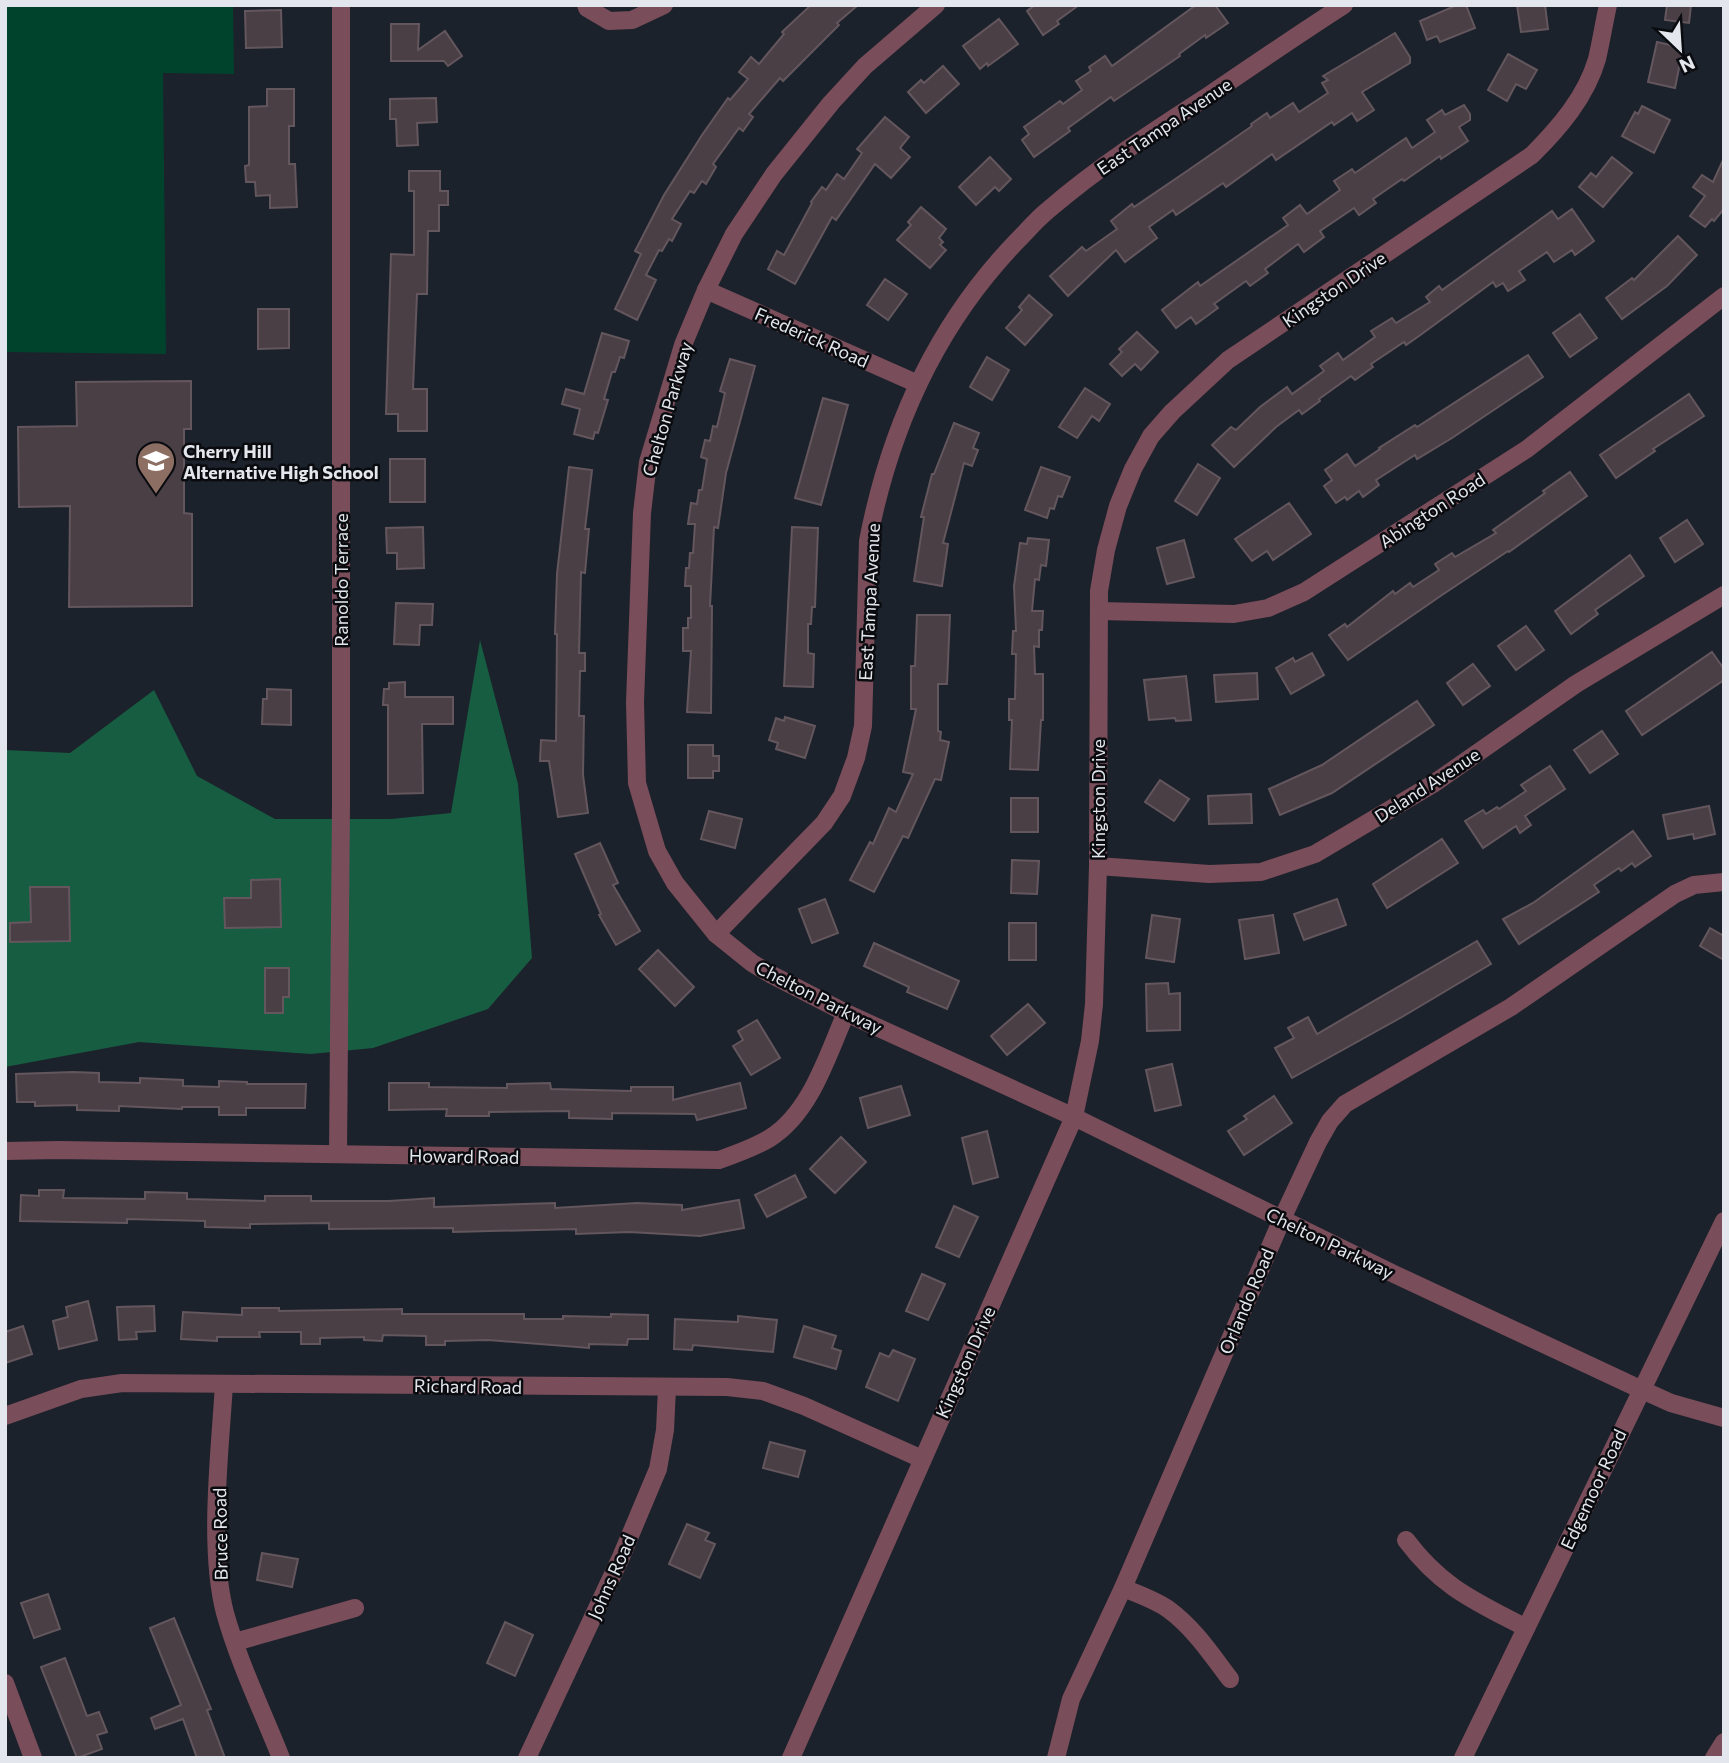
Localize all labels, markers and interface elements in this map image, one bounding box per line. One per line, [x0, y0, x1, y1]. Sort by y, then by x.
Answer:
north arrow [1645, 14, 1715, 84]
text: N [1676, 51, 1699, 78]
street label: East Tampa Avenue [1092, 73, 1236, 179]
street label: Kingston Drive [1278, 246, 1390, 332]
street label: Frederick Road [752, 302, 872, 372]
street label: Chelton Parkway [637, 339, 697, 479]
school or university icon: Cherry Hill Alternative High School [135, 440, 177, 495]
place label: Cherry Hill Alternative High School [183, 440, 379, 483]
street label: Abington Road [1375, 468, 1489, 552]
street label: Ranoldo Terrace [330, 513, 352, 647]
street label: East Tampa Avenue [854, 523, 884, 681]
street label: Kingston Drive [1087, 739, 1109, 859]
street label: Deland Avenue [1370, 743, 1484, 827]
street label: Chelton Parkway [752, 956, 886, 1038]
street label: Howard Road [409, 1144, 519, 1168]
street label: Chelton Parkway [1263, 1203, 1397, 1283]
street label: Orlando Road [1214, 1245, 1278, 1357]
street label: Kingston Drive [931, 1303, 999, 1421]
street label: Richard Road [414, 1374, 522, 1398]
street label: Edgemoor Road [1556, 1425, 1630, 1553]
street label: Bruce Road [208, 1487, 232, 1581]
street label: Johns Road [583, 1531, 639, 1623]

